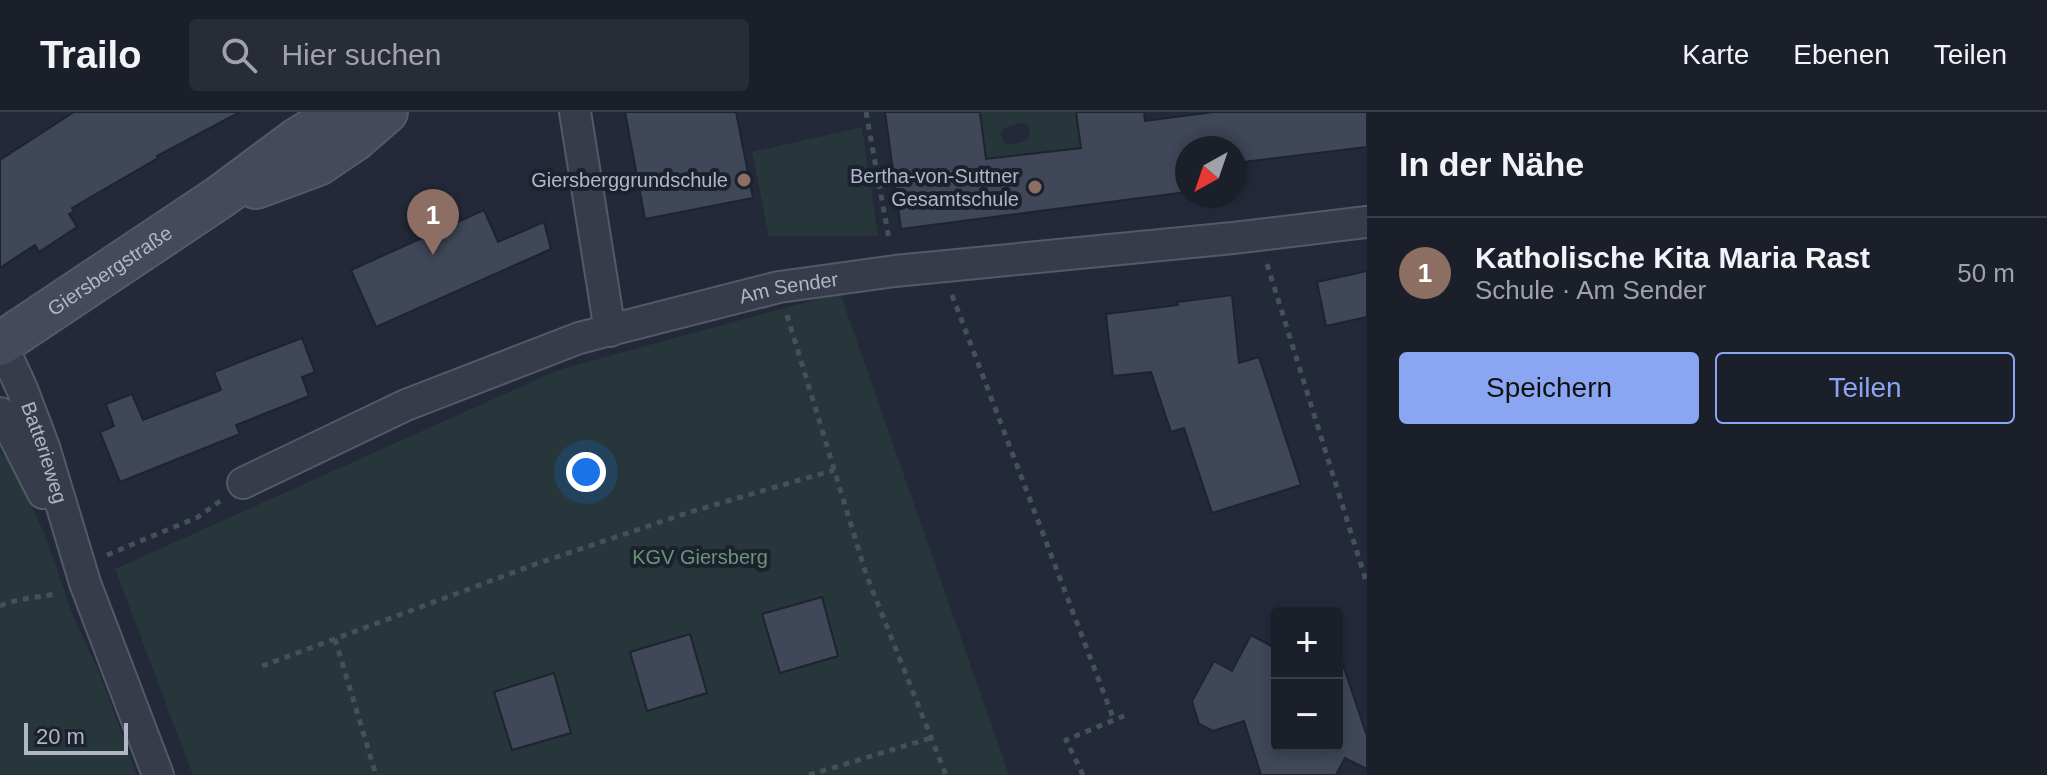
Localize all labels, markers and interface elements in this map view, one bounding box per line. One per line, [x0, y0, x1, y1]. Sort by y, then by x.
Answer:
search box [189, 19, 749, 91]
icon: search [217, 33, 261, 77]
text: Trailo [40, 34, 141, 76]
text: Hier suchen [281, 38, 441, 71]
text: Karte [1682, 39, 1749, 70]
text: Ebenen [1793, 39, 1890, 70]
text: Teilen [1934, 39, 2007, 70]
north arrow [1175, 136, 1247, 208]
text: In der Nähe [1399, 145, 1584, 183]
place label: Bertha-von-Suttner Gesamtschule [850, 165, 1019, 210]
place label: Giersberggrundschule [531, 169, 728, 191]
marker: Giersberggrundschule [735, 171, 753, 189]
marker: Bertha-von-Suttner Gesamtschule [1026, 178, 1044, 196]
pin: 1 [407, 189, 459, 255]
street label: Giersbergstraße [44, 221, 176, 320]
text: Katholische Kita Maria Rast [1475, 241, 1870, 274]
text: 1 [1418, 258, 1432, 288]
text: 50 m [1957, 258, 2015, 288]
street label: Am Sender [737, 268, 840, 308]
text: Schule · Am Sender [1475, 275, 1706, 305]
button: Speichern [1399, 352, 1699, 424]
button: Teilen [1715, 352, 2015, 424]
street label: Batterieweg [17, 399, 71, 506]
your location [566, 452, 606, 492]
park label: KGV Giersberg [632, 546, 768, 568]
map controls [1271, 607, 1343, 751]
button: + [1271, 607, 1343, 679]
button: − [1271, 679, 1343, 751]
scale bar [24, 719, 128, 755]
text: 20 m [36, 724, 85, 749]

